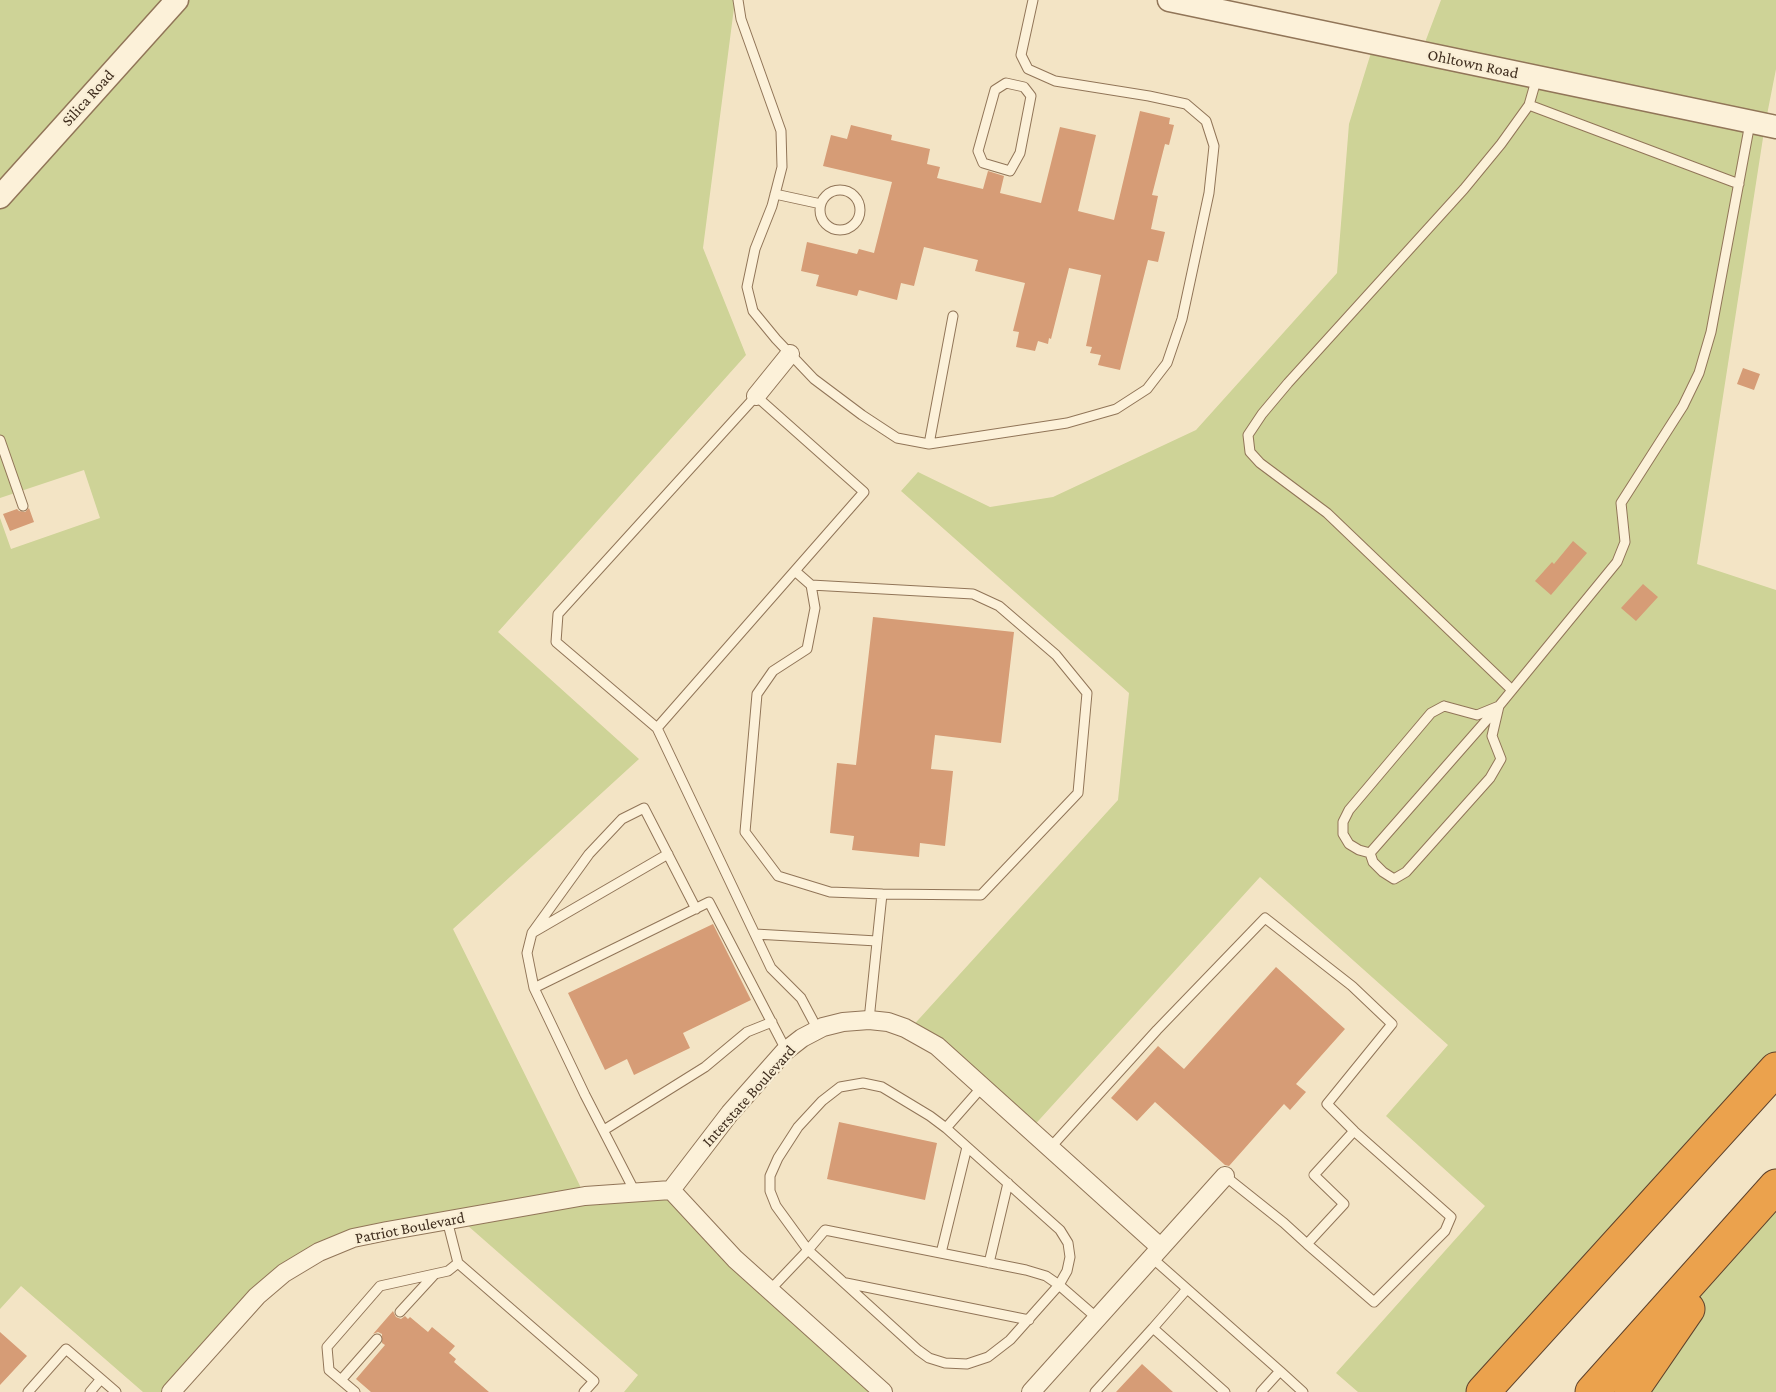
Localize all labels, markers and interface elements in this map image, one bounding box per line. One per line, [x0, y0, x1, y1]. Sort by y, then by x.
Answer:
street label: Ohltown Road [1426, 45, 1520, 83]
street label: Silica Road [58, 66, 118, 130]
street label: Interstate Boulevard [698, 1041, 800, 1151]
street label: Patriot Boulevard [353, 1208, 467, 1248]

